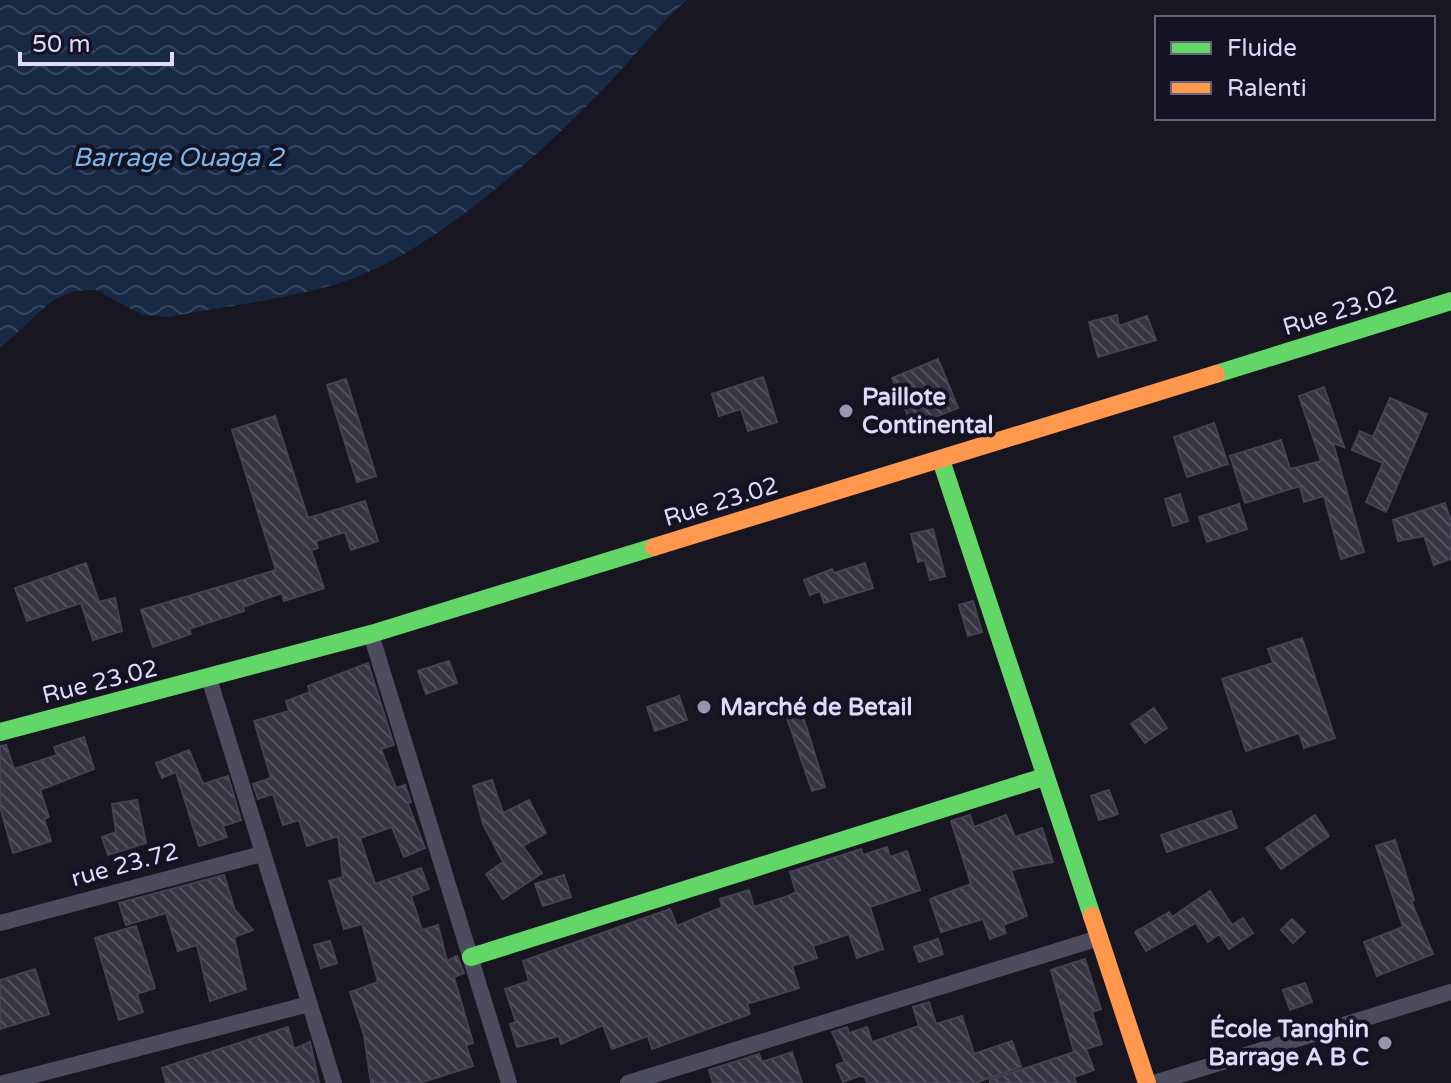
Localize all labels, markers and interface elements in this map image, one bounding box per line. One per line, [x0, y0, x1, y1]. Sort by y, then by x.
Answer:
scale bar [20, 16, 172, 66]
legend [1155, 16, 1435, 120]
text: 50 m [32, 30, 90, 59]
text: Fluide [1227, 34, 1297, 63]
text: Ralenti [1227, 74, 1307, 103]
water label: Barrage Ouaga 2 [73, 142, 286, 173]
street label: Rue 23.02 [1279, 280, 1401, 342]
place label: Paillote Continental [862, 383, 994, 440]
marker: Paillote Continental [837, 402, 855, 420]
street label: Rue 23.02 [660, 471, 782, 533]
street label: Rue 23.02 [39, 654, 161, 710]
place label: Marché de Betail [720, 693, 912, 722]
marker: Marché de Betail [695, 698, 713, 716]
street label: rue 23.72 [68, 837, 182, 893]
place label: École Tanghin Barrage A B C [1208, 1014, 1369, 1072]
marker: École Tanghin Barrage A B C [1376, 1034, 1394, 1052]

